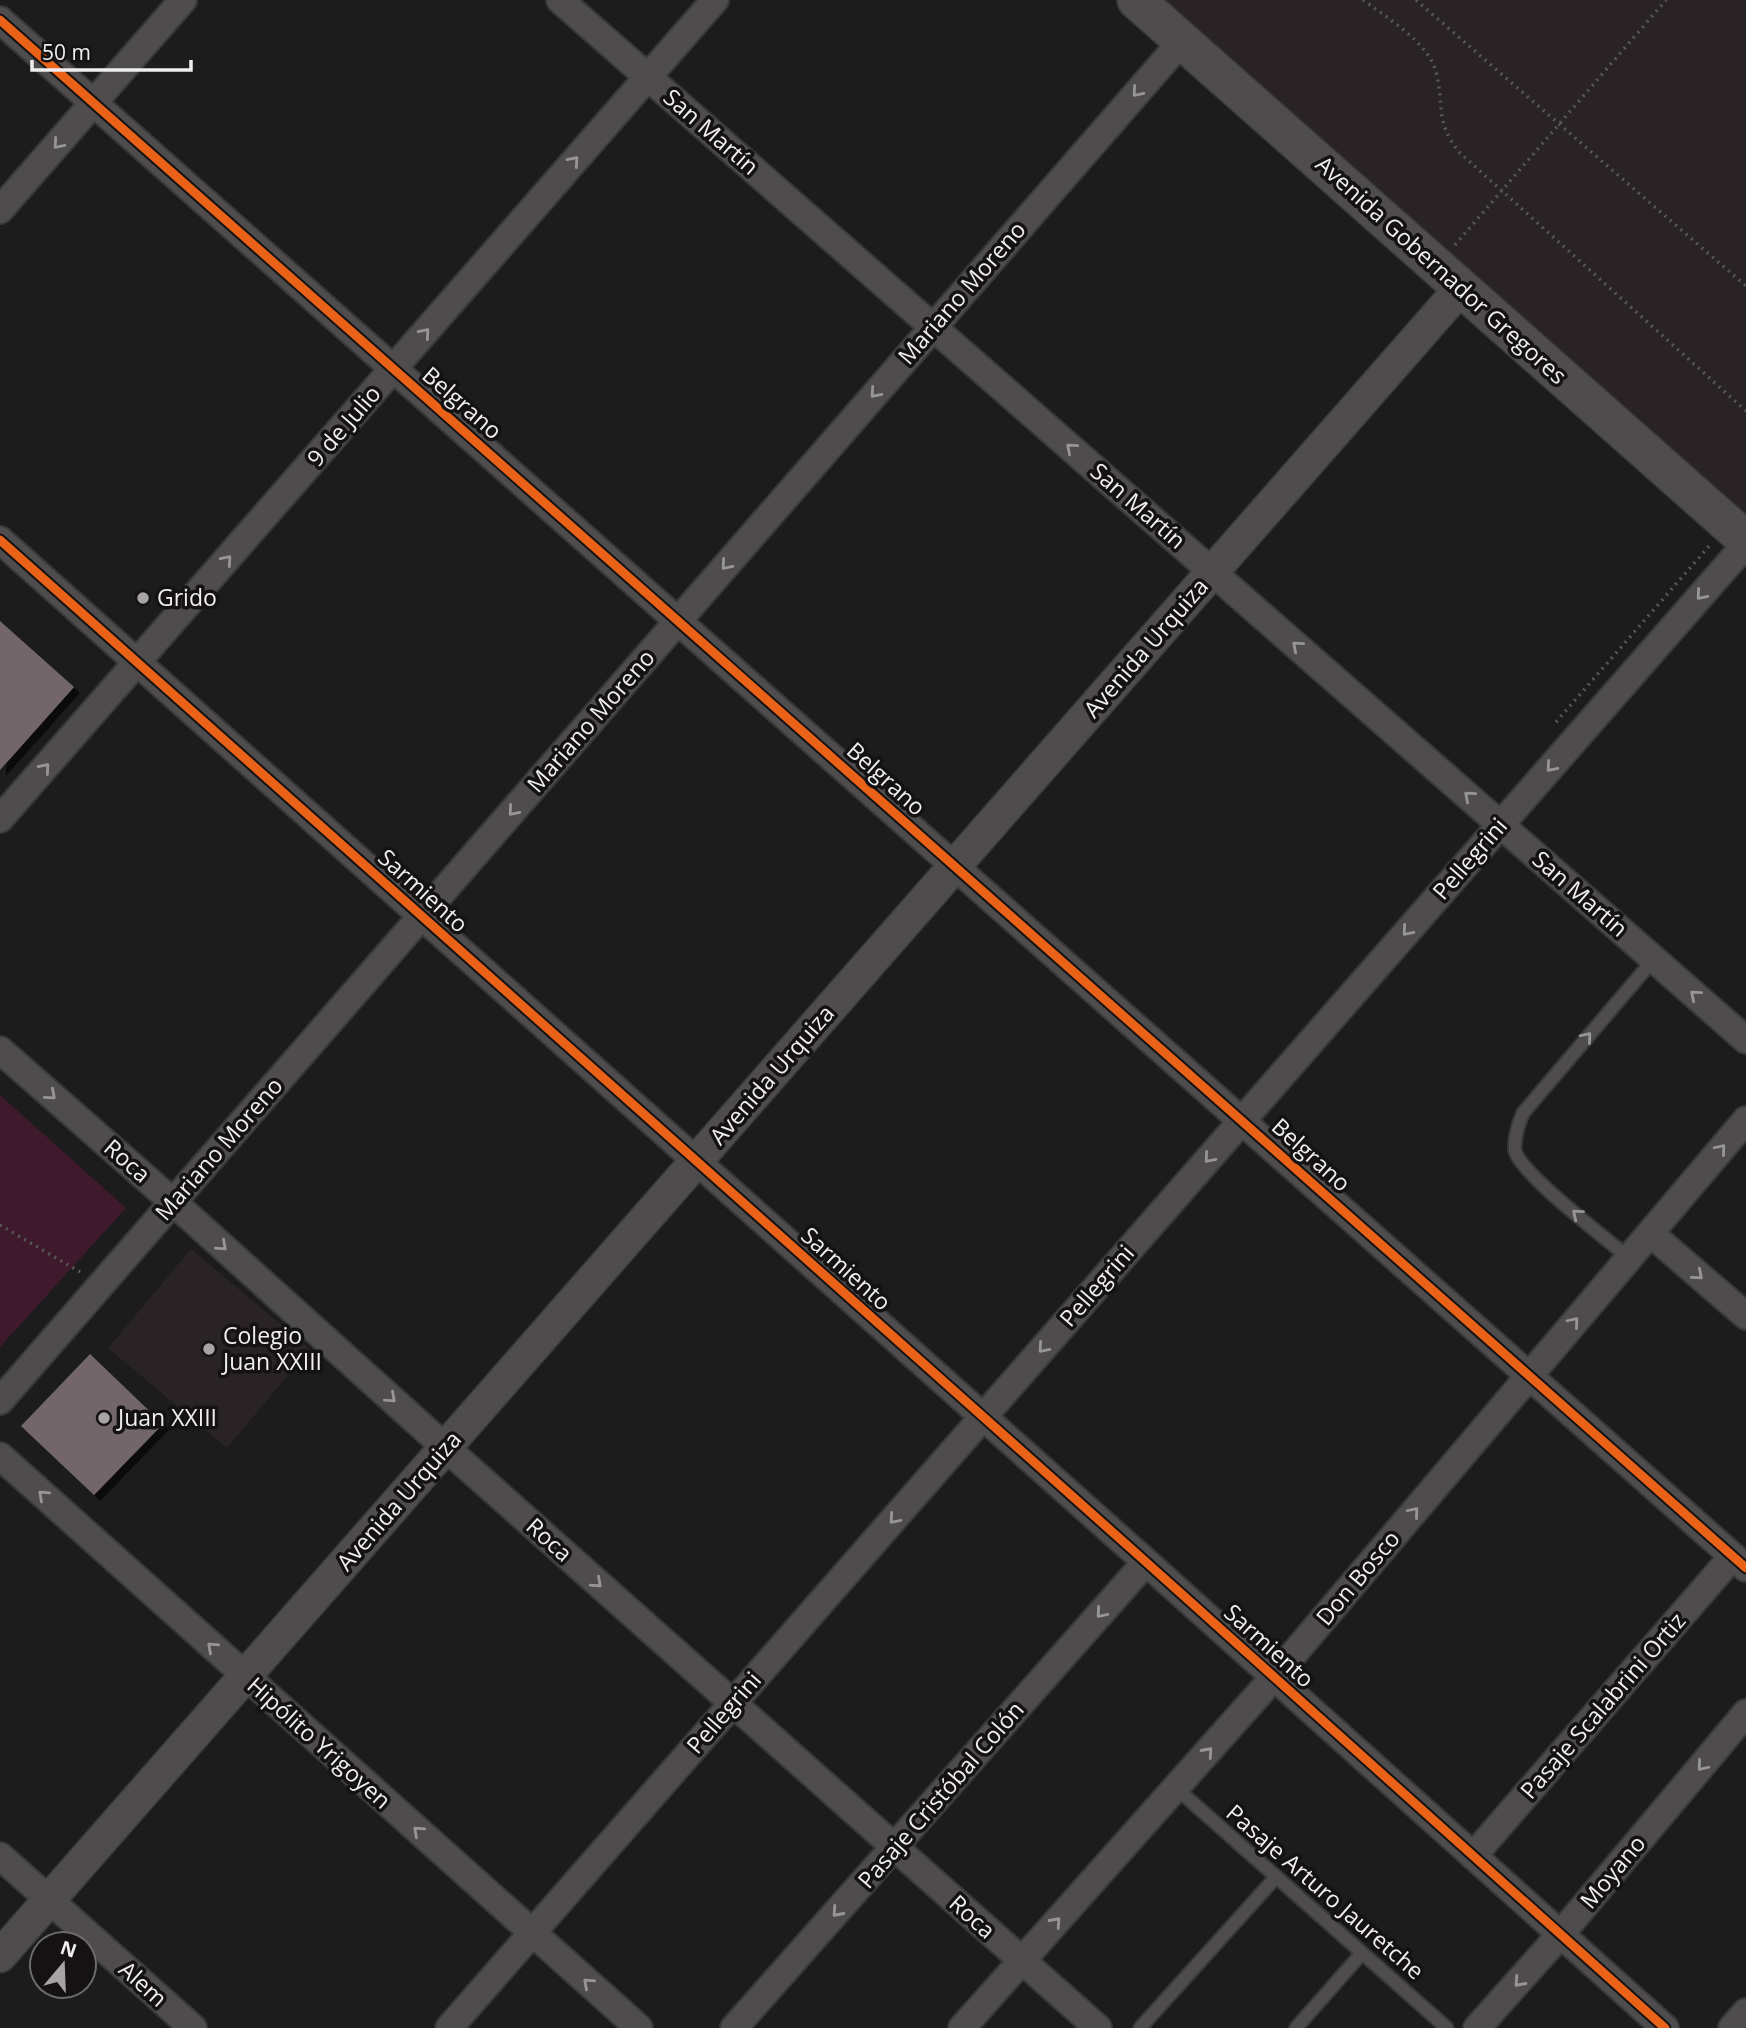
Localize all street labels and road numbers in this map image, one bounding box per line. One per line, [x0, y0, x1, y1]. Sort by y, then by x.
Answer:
street label: San Martín [657, 81, 766, 182]
street label: Avenida Gobernador Gregores [1309, 148, 1574, 391]
street label: Mariano Moreno [890, 214, 1032, 371]
street label: Belgrano [416, 359, 509, 446]
street label: 9 de Julio [299, 378, 387, 473]
street label: San Martín [1084, 455, 1193, 556]
street label: Avenida Urquiza [1076, 571, 1215, 724]
street label: Mariano Moreno [519, 642, 661, 799]
street label: Belgrano [840, 734, 933, 822]
street label: Pellegrini [1425, 811, 1514, 906]
street label: Sarmiento [372, 841, 476, 939]
street label: San Martín [1526, 843, 1635, 944]
street label: Avenida Urquiza [702, 998, 841, 1151]
street label: Mariano Moreno [147, 1070, 289, 1227]
street label: Belgrano [1265, 1110, 1358, 1198]
street label: Roca [98, 1131, 158, 1189]
street label: Sarmiento [795, 1219, 899, 1317]
street label: Pellegrini [1052, 1238, 1141, 1333]
street label: Avenida Urquiza [329, 1424, 468, 1577]
street label: Roca [520, 1510, 580, 1568]
street label: Don Bosco [1308, 1523, 1406, 1632]
street label: Sarmiento [1218, 1596, 1322, 1694]
street label: Pasaje Scalabrini Ortiz [1512, 1605, 1692, 1805]
street label: Pellegrini [679, 1665, 768, 1760]
street label: Hipólito Yrigoyen [241, 1669, 398, 1815]
street label: Pasaje Cristóbal Colón [850, 1694, 1031, 1895]
street label: Pasaje Arturo Jauretche [1220, 1796, 1431, 1986]
street label: Moyano [1572, 1828, 1652, 1915]
street label: Roca [943, 1887, 1003, 1945]
street label: Alem [113, 1953, 175, 2013]

